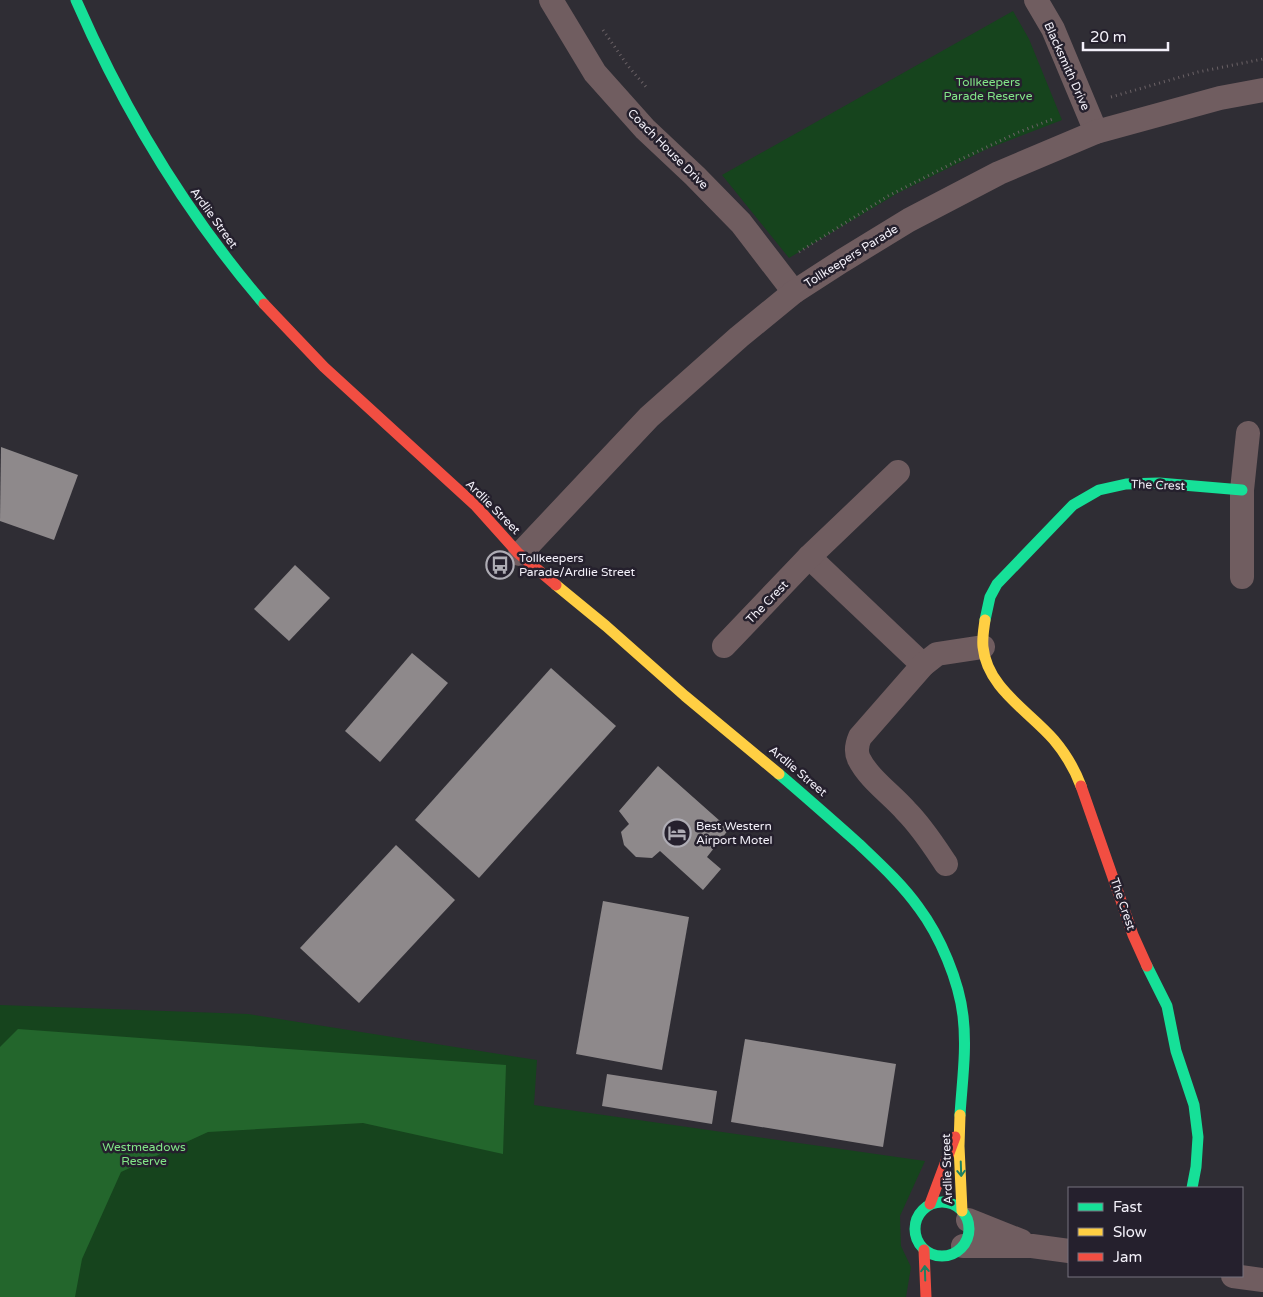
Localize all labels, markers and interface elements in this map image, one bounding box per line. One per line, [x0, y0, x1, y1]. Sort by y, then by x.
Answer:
street label: Blacksmith Drive [1041, 20, 1093, 113]
scale bar [1083, 20, 1168, 52]
text: 20 m [1090, 28, 1127, 46]
park label: Tollkeepers Parade Reserve [944, 75, 1033, 103]
street label: Coach House Drive [625, 106, 711, 192]
street label: Ardlie Street [187, 185, 241, 251]
street label: Tollkeepers Parade [802, 221, 901, 291]
street label: Ardlie Street [463, 477, 523, 537]
street label: The Crest [1131, 477, 1186, 493]
bus stop icon: Tollkeepers Parade/Ardlie Street [485, 550, 515, 580]
place label: Tollkeepers Parade/Ardlie Street [519, 551, 636, 579]
street label: The Crest [743, 577, 791, 626]
street label: Ardlie Street [766, 743, 830, 799]
hotel icon: Best Western Airport Motel [662, 818, 692, 848]
place label: Best Western Airport Motel [696, 819, 773, 847]
street label: The Crest [1108, 876, 1139, 932]
street label: Ardlie Street [939, 1133, 955, 1205]
park label: Westmeadows Reserve [102, 1140, 186, 1168]
one-way arrow [956, 1160, 965, 1176]
legend [1068, 1187, 1243, 1277]
text: Fast [1113, 1198, 1143, 1216]
text: Slow [1113, 1223, 1147, 1241]
text: Jam [1113, 1248, 1142, 1266]
one-way arrow [920, 1266, 929, 1282]

